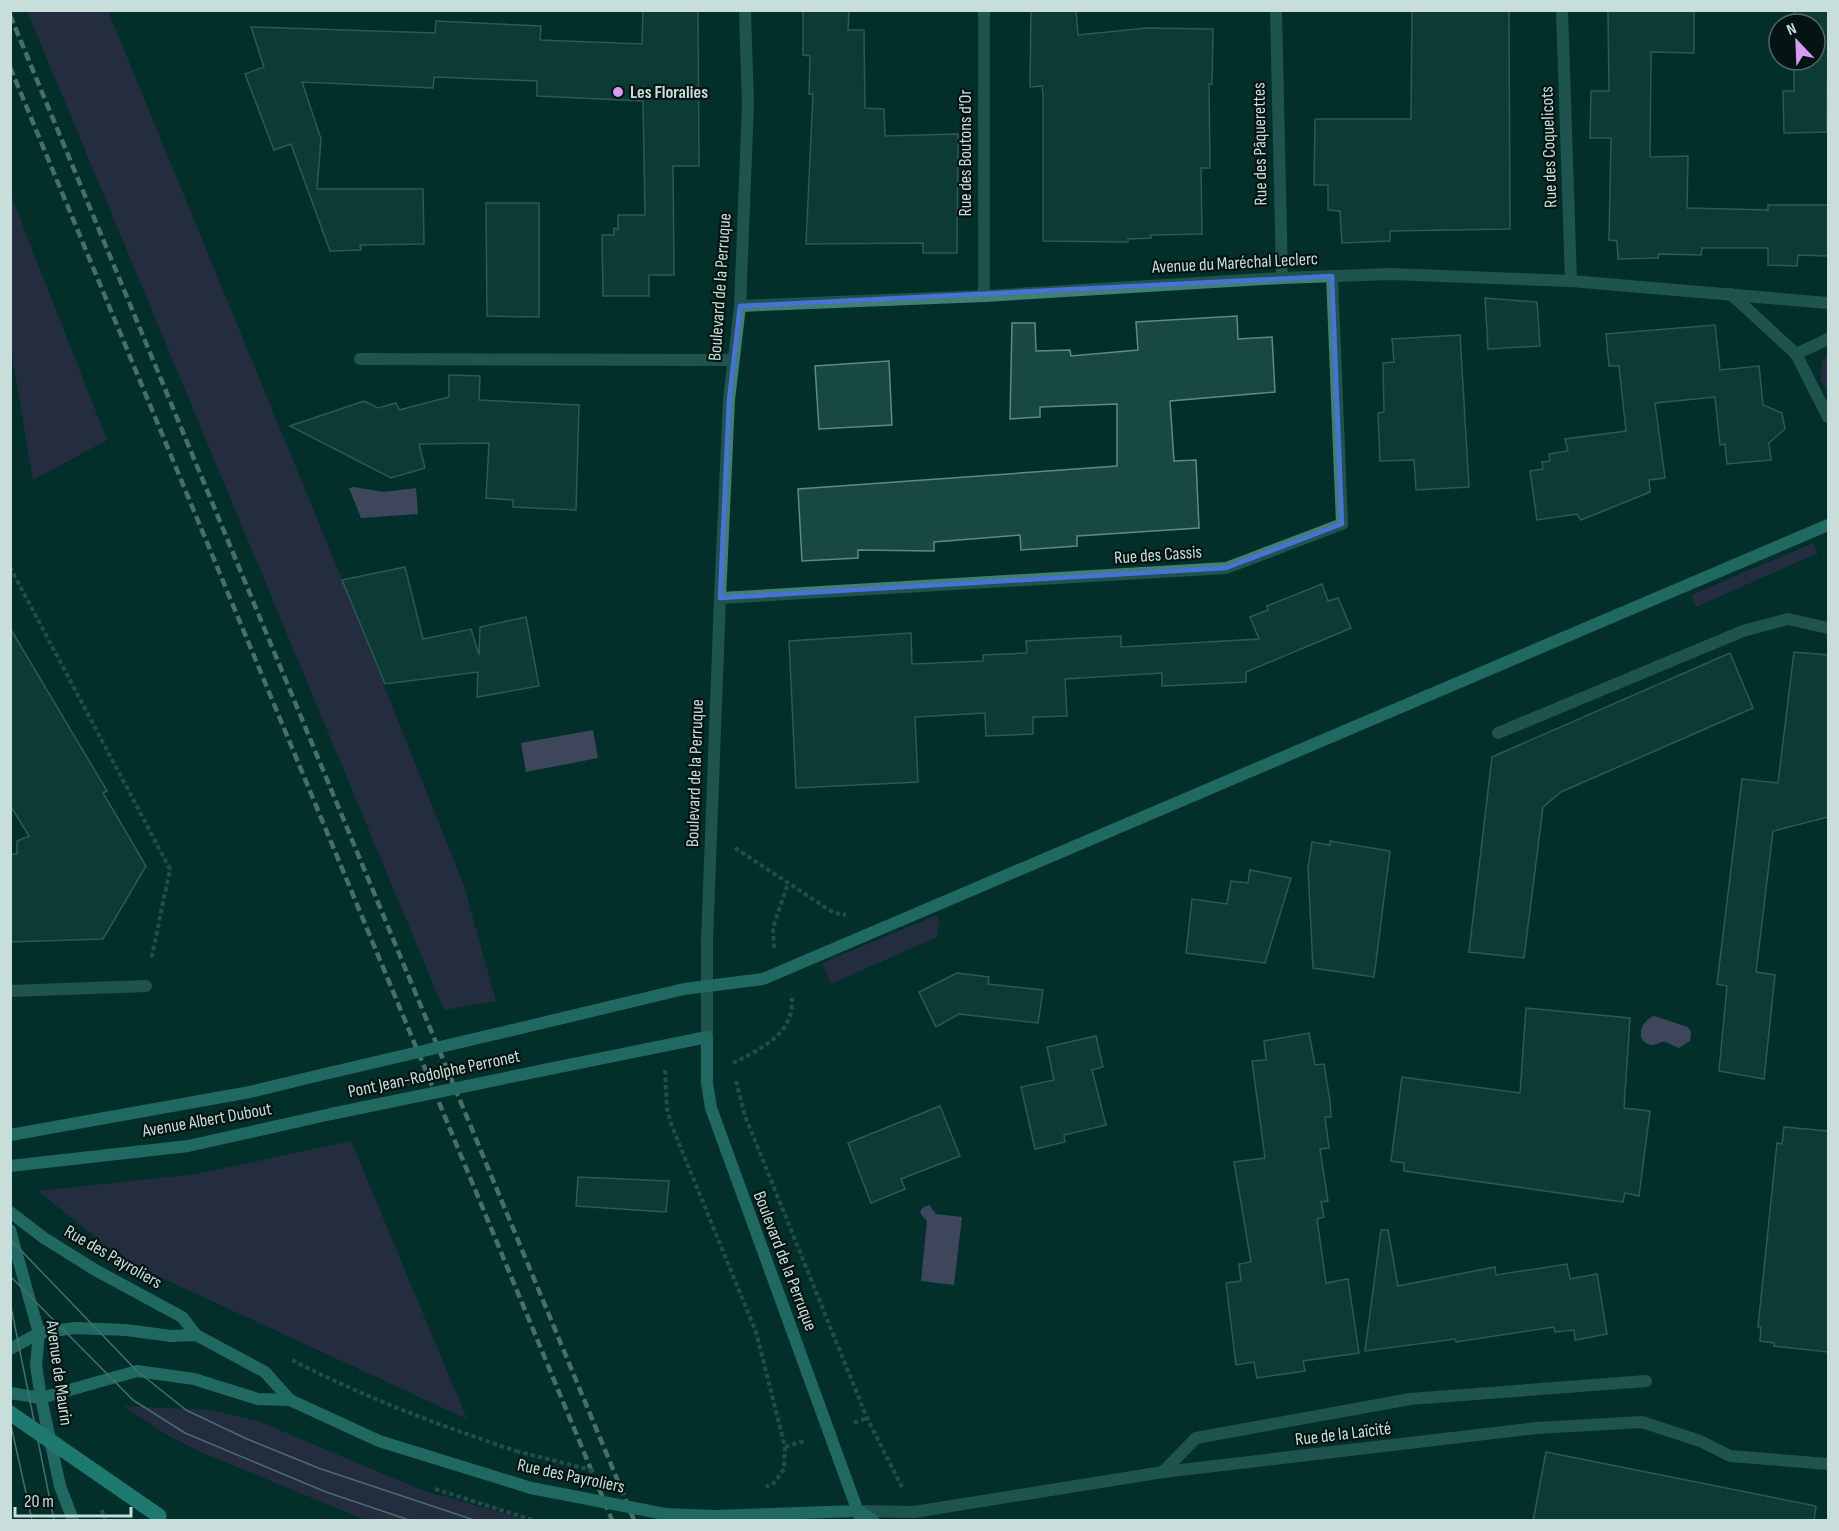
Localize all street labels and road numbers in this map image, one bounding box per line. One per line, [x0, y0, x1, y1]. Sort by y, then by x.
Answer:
street label: Rue des Pâquerettes [1248, 82, 1272, 206]
street label: Rue des Coquelicots [1536, 86, 1562, 208]
street label: Rue des Boutons d'Or [955, 89, 976, 217]
street label: Boulevard de la Perruque [704, 212, 736, 362]
street label: Avenue du Maréchal Leclerc [1151, 248, 1318, 278]
street label: Rue des Cassis [1113, 541, 1203, 569]
street label: Boulevard de la Perruque [682, 699, 708, 847]
street label: Pont Jean-Rodolphe Perronet [346, 1045, 522, 1102]
street label: Avenue Albert Dubout [140, 1098, 274, 1142]
street label: Boulevard de la Perruque [749, 1188, 821, 1334]
street label: Rue des Payroliers [60, 1221, 166, 1293]
street label: Avenue de Maurin [41, 1318, 77, 1427]
street label: Rue de la Laïcité [1294, 1418, 1392, 1450]
street label: Rue des Payroliers [515, 1454, 627, 1498]

